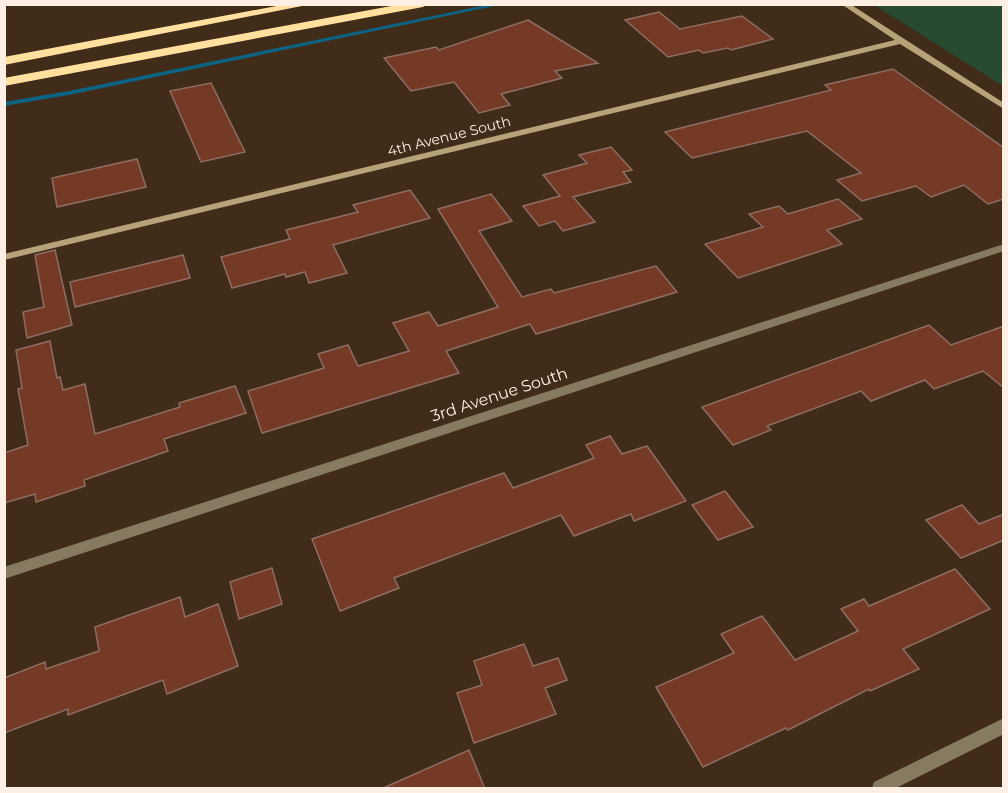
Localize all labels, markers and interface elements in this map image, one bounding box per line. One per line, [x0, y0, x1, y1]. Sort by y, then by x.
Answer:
street label: 4th Avenue South [385, 112, 513, 160]
street label: 3rd Avenue South [428, 363, 570, 426]

